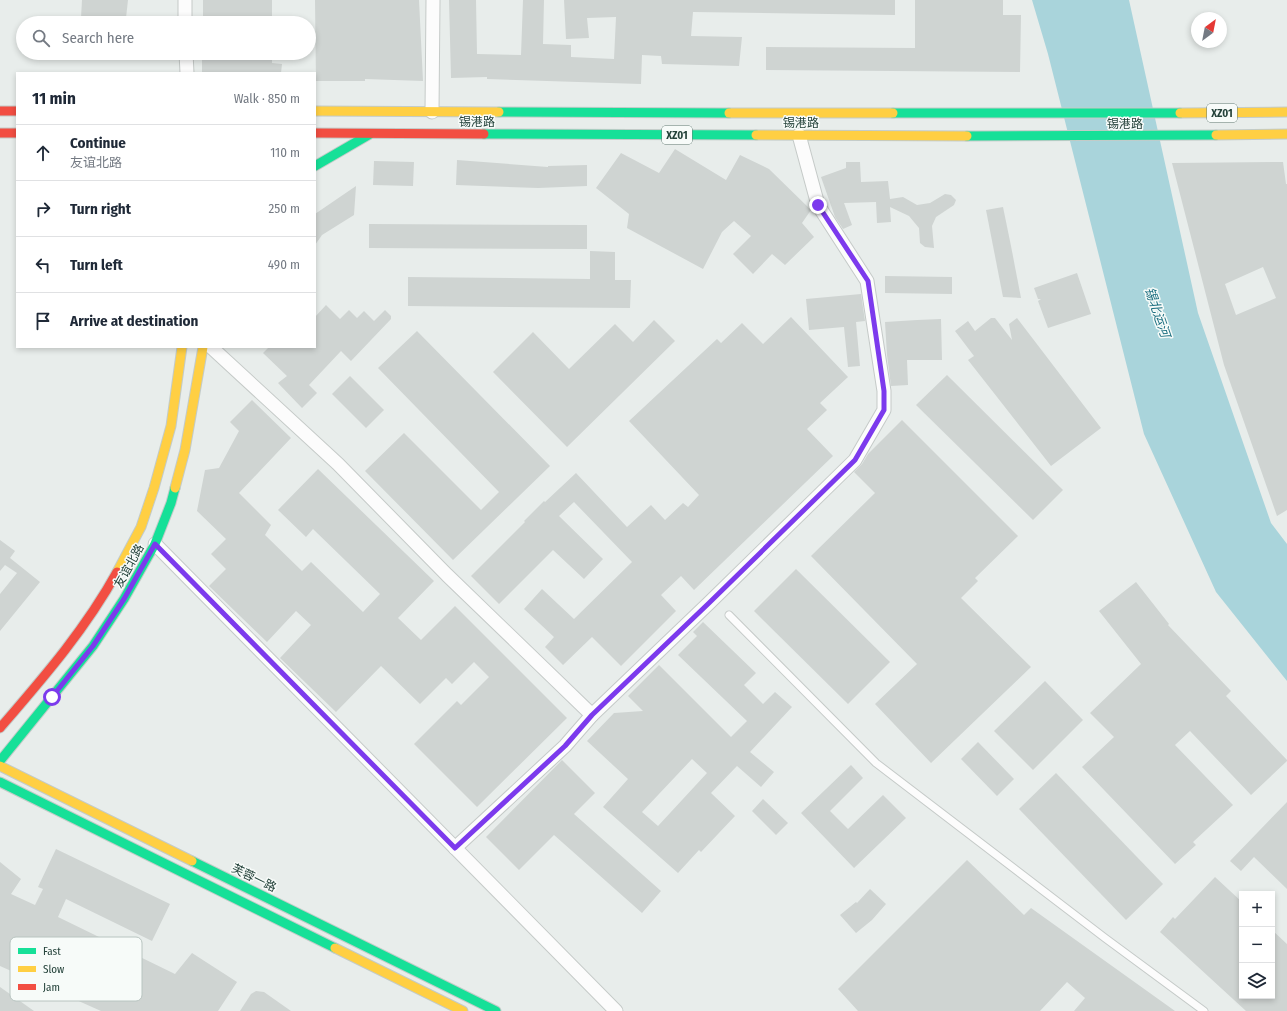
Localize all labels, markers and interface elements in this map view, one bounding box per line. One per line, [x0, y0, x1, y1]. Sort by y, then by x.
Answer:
north arrow [1191, 12, 1227, 48]
search box [16, 16, 316, 60]
icon: search [30, 27, 52, 49]
text: Search here [62, 29, 134, 47]
text: 11 min [32, 88, 76, 109]
text: Walk · 850 m [234, 91, 300, 106]
road number: XZ01 [1207, 104, 1237, 122]
street label: 锡港路 [459, 115, 495, 129]
street label: 锡港路 [783, 116, 819, 130]
street label: 锡港路 [1107, 117, 1143, 131]
road number: XZ01 [662, 126, 692, 144]
text: Continue [70, 134, 126, 152]
icon: ahead [32, 142, 54, 164]
text: 110 m [270, 145, 300, 160]
text: 友谊北路 [70, 155, 122, 170]
route end [809, 196, 827, 214]
icon: right [32, 198, 54, 220]
text: Turn right [70, 200, 131, 218]
text: 250 m [268, 201, 300, 216]
icon: left [32, 254, 54, 276]
text: Turn left [70, 256, 123, 274]
text: 490 m [268, 257, 300, 272]
water label: 锡北运河 [1142, 285, 1174, 342]
icon: arrive [32, 310, 54, 332]
text: Arrive at destination [70, 312, 198, 330]
street label: 友谊北路 [111, 542, 147, 590]
route start [43, 688, 61, 706]
street label: 芙蓉一路 [229, 861, 279, 895]
map controls [1239, 891, 1275, 999]
button: + [1239, 891, 1275, 927]
button: − [1239, 927, 1275, 963]
legend [10, 937, 142, 1001]
text: Fast [43, 945, 61, 958]
text: Slow [43, 963, 64, 976]
button: layers [1239, 963, 1275, 999]
text: Jam [43, 981, 60, 994]

